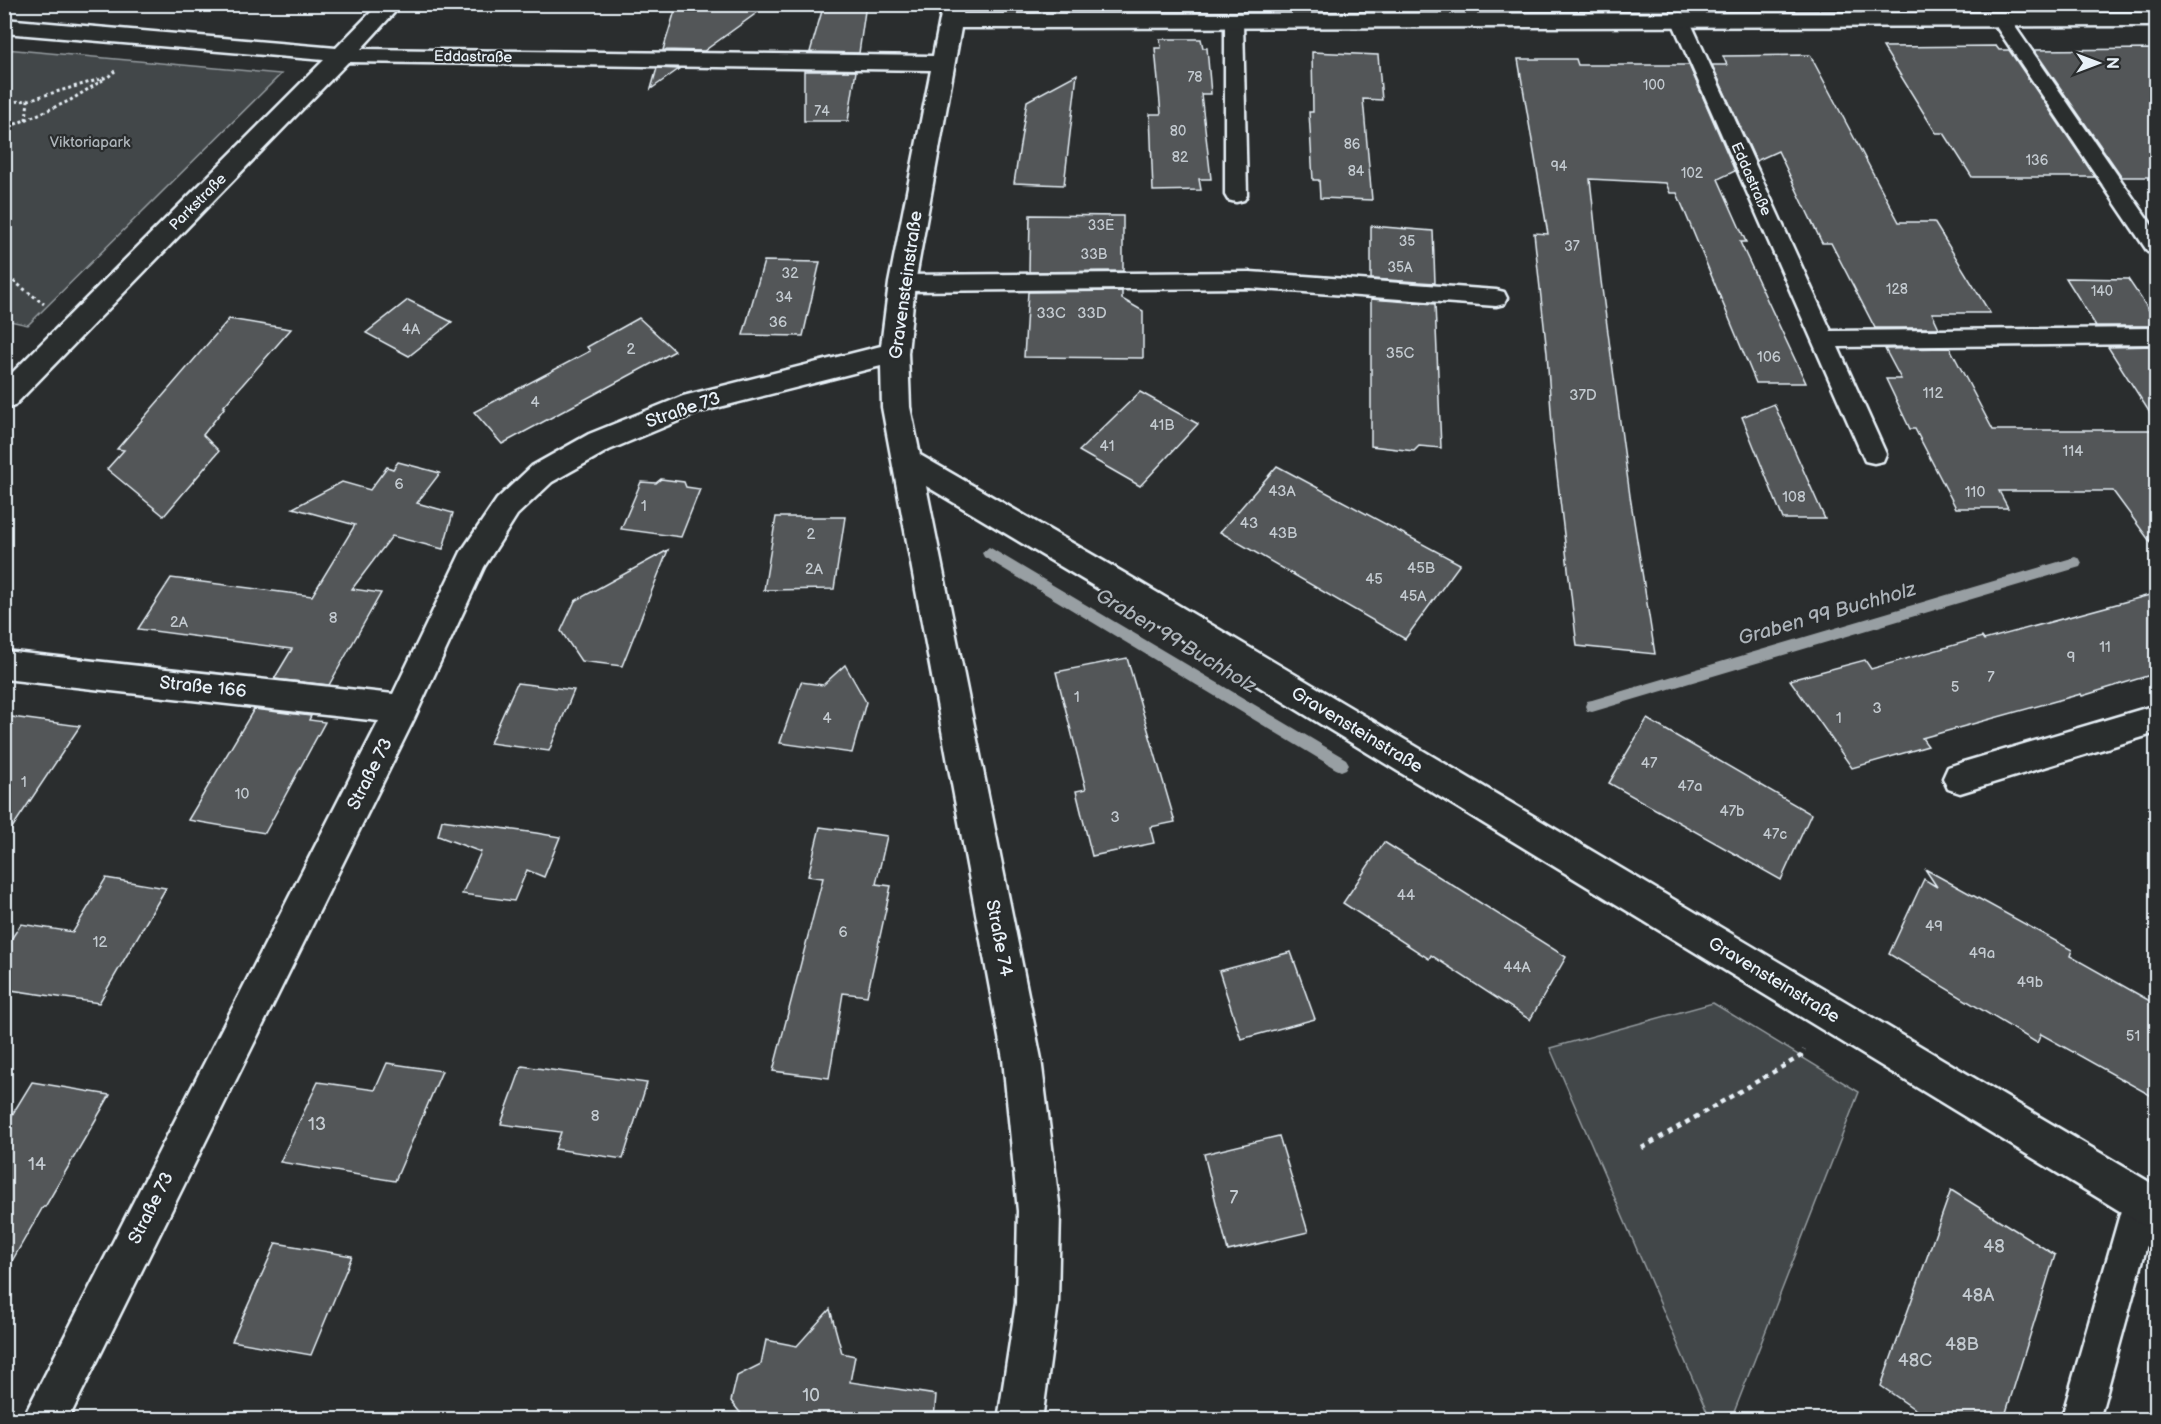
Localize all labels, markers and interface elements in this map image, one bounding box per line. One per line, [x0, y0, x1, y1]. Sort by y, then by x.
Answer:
north arrow [2068, 33, 2128, 93]
street label: Eddastraße [434, 47, 512, 67]
text: N [2102, 57, 2121, 69]
house number: 78 [1187, 69, 1203, 86]
house number: 100 [1643, 77, 1665, 94]
house number: 74 [814, 103, 830, 120]
house number: 80 [1170, 123, 1186, 140]
park label: Viktoriapark [50, 133, 131, 152]
house number: 86 [1344, 136, 1361, 153]
street label: Eddastraße [1726, 139, 1776, 219]
house number: 82 [1172, 149, 1189, 166]
house number: 136 [2026, 152, 2049, 169]
house number: 94 [1551, 158, 1568, 175]
house number: 84 [1348, 163, 1365, 180]
house number: 102 [1681, 165, 1704, 182]
street label: Parkstraße [165, 169, 231, 235]
street label: Gravensteinstraße [885, 209, 927, 360]
house number: 33E [1088, 217, 1114, 234]
house number: 35 [1399, 233, 1415, 250]
house number: 37 [1564, 238, 1580, 255]
house number: 33B [1081, 246, 1108, 263]
house number: 35A [1387, 259, 1413, 276]
house number: 32 [782, 265, 799, 282]
house number: 128 [1886, 281, 1908, 298]
house number: 140 [2091, 283, 2113, 300]
house number: 34 [775, 289, 793, 306]
house number: 33C [1036, 304, 1066, 323]
house number: 33D [1077, 304, 1107, 323]
house number: 36 [769, 313, 787, 332]
house number: 4A [402, 320, 421, 339]
house number: 2 [627, 340, 636, 359]
house number: 35C [1386, 344, 1415, 363]
house number: 106 [1757, 348, 1781, 367]
house number: 112 [1923, 384, 1943, 403]
house number: 37D [1569, 386, 1597, 405]
street label: Straße 73 [643, 387, 723, 433]
house number: 4 [530, 393, 540, 412]
house number: 41B [1149, 416, 1175, 435]
house number: 41 [1100, 437, 1114, 456]
house number: 114 [2063, 442, 2083, 461]
house number: 6 [394, 475, 404, 494]
house number: 43A [1268, 482, 1297, 501]
house number: 110 [1965, 483, 1985, 502]
house number: 108 [1782, 488, 1806, 507]
house number: 1 [641, 497, 647, 516]
house number: 43 [1240, 514, 1258, 533]
house number: 43B [1269, 524, 1297, 543]
house number: 2 [807, 525, 816, 544]
house number: 45B [1407, 559, 1435, 578]
house number: 2A [805, 560, 824, 579]
house number: 45 [1365, 570, 1383, 589]
water label: Graben 99 Buchholz [1736, 577, 1919, 651]
water label: Graben 99 Buchholz [1091, 584, 1261, 699]
house number: 45A [1400, 587, 1427, 606]
house number: 8 [329, 609, 338, 628]
house number: 2A [170, 613, 189, 632]
house number: 11 [2099, 638, 2111, 657]
house number: 9 [2067, 648, 2075, 667]
house number: 7 [1987, 668, 1995, 687]
street label: Straße 166 [158, 672, 248, 702]
house number: 5 [1951, 678, 1959, 697]
street label: Gravensteinstraße [1288, 682, 1427, 778]
house number: 1 [1074, 688, 1080, 707]
house number: 3 [1872, 699, 1882, 718]
house number: 4 [822, 709, 832, 728]
house number: 1 [1836, 709, 1842, 728]
street label: Straße 73 [343, 735, 397, 813]
house number: 47 [1641, 754, 1658, 773]
house number: 1 [21, 773, 27, 792]
house number: 47a [1677, 777, 1703, 796]
house number: 10 [235, 785, 249, 804]
house number: 47b [1720, 802, 1745, 821]
house number: 3 [1110, 808, 1120, 827]
house number: 47c [1763, 825, 1787, 844]
house number: 44 [1397, 886, 1415, 905]
street label: Straße 74 [981, 898, 1017, 978]
house number: 49 [1925, 917, 1943, 936]
house number: 6 [838, 923, 848, 942]
street label: Gravensteinstraße [1705, 932, 1844, 1028]
house number: 12 [93, 933, 107, 952]
house number: 49a [1969, 944, 1995, 963]
house number: 44A [1503, 958, 1532, 977]
house number: 49b [2017, 973, 2044, 992]
house number: 51 [2126, 1027, 2140, 1046]
house number: 8 [591, 1107, 600, 1126]
house number: 13 [308, 1114, 326, 1135]
house number: 14 [28, 1154, 46, 1175]
street label: Straße 73 [124, 1169, 178, 1247]
house number: 7 [1230, 1187, 1239, 1208]
house number: 48 [1983, 1236, 2005, 1257]
house number: 48A [1962, 1285, 1994, 1306]
house number: 48B [1945, 1334, 1979, 1355]
house number: 48C [1898, 1350, 1932, 1371]
house number: 10 [802, 1385, 820, 1406]

